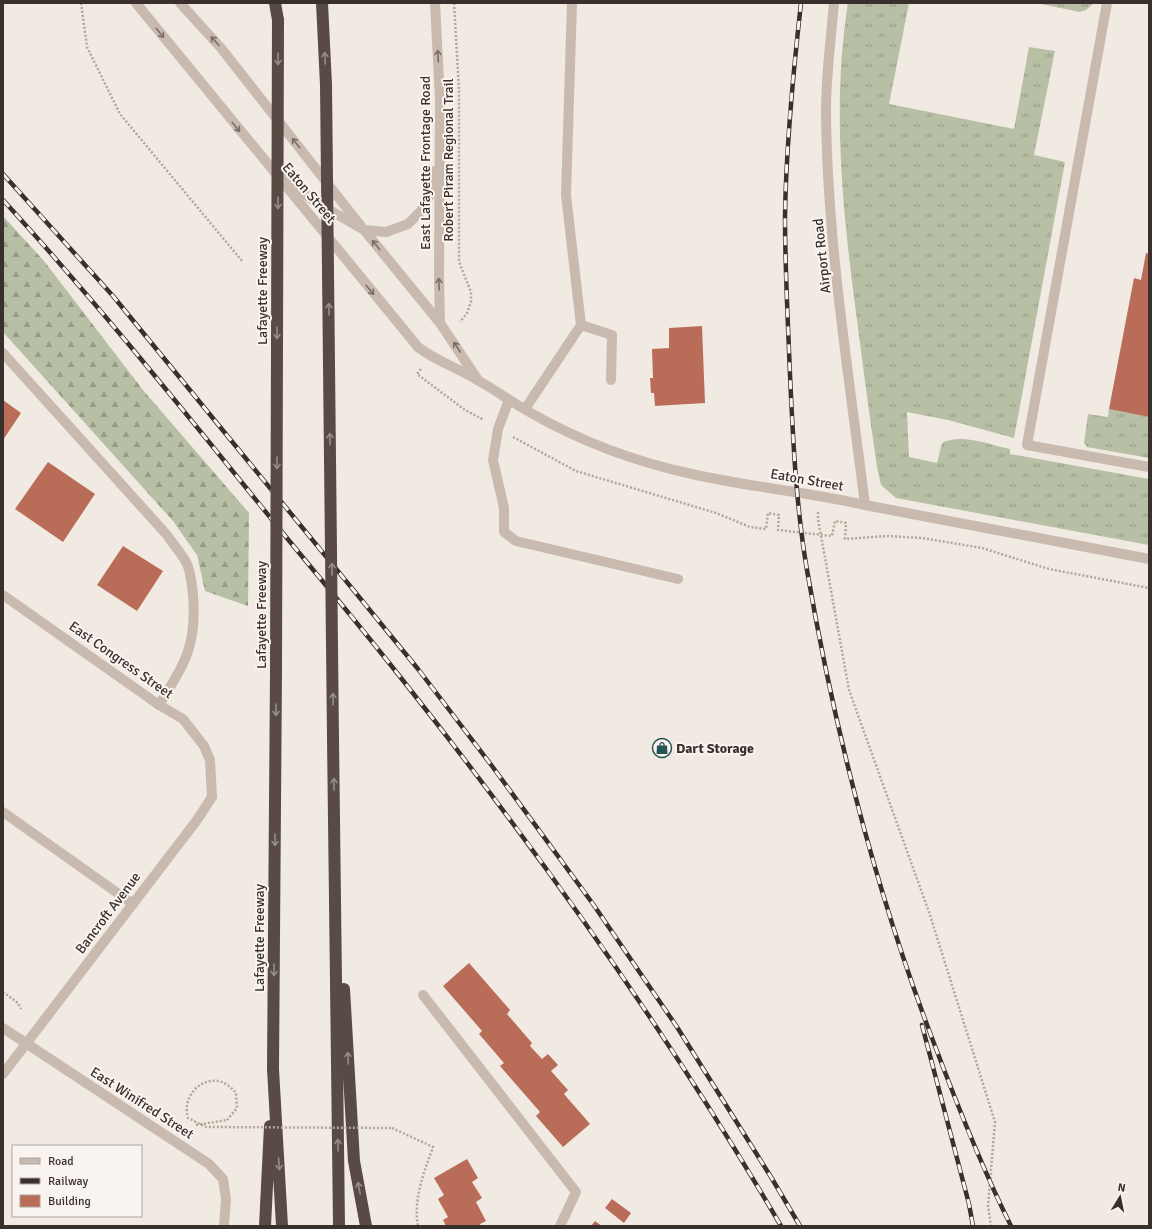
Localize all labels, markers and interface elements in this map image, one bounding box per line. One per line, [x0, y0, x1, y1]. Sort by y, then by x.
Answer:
one-way arrow [156, 28, 165, 39]
one-way arrow [210, 36, 219, 47]
one-way arrow [434, 50, 442, 63]
one-way arrow [274, 52, 282, 65]
one-way arrow [322, 52, 329, 65]
street label: East Lafayette Frontage Road [417, 76, 434, 250]
street label: Robert Piram Regional Trail [440, 78, 457, 242]
one-way arrow [232, 121, 241, 132]
one-way arrow [291, 138, 300, 149]
street label: Eaton Street [279, 159, 339, 227]
one-way arrow [274, 196, 282, 209]
street label: Airport Road [810, 218, 834, 294]
street label: Lafayette Freeway [254, 236, 271, 345]
one-way arrow [372, 240, 381, 250]
one-way arrow [435, 278, 443, 291]
one-way arrow [366, 284, 375, 295]
one-way arrow [325, 303, 333, 316]
one-way arrow [273, 326, 281, 339]
one-way arrow [453, 342, 461, 353]
one-way arrow [326, 433, 334, 446]
one-way arrow [273, 456, 281, 469]
street label: Eaton Street [769, 465, 845, 495]
street label: Lafayette Freeway [253, 560, 270, 669]
one-way arrow [328, 563, 335, 576]
street label: East Congress Street [66, 618, 176, 702]
one-way arrow [329, 693, 337, 706]
one-way arrow [272, 703, 280, 716]
shop icon: Dart Storage [651, 737, 673, 759]
place label: Dart Storage [676, 740, 754, 757]
one-way arrow [330, 778, 338, 791]
one-way arrow [271, 833, 279, 846]
street label: Bancroft Avenue [72, 869, 144, 957]
street label: Lafayette Freeway [251, 883, 268, 992]
one-way arrow [270, 963, 278, 976]
one-way arrow [344, 1052, 351, 1065]
street label: East Winifred Street [87, 1063, 197, 1143]
one-way arrow [334, 1139, 342, 1152]
legend [12, 1145, 142, 1217]
text: Road [48, 1154, 74, 1169]
one-way arrow [275, 1157, 282, 1170]
text: Railway [48, 1174, 88, 1189]
north arrow [1100, 1177, 1140, 1217]
text: N [1117, 1181, 1127, 1195]
one-way arrow [354, 1182, 362, 1195]
text: Building [48, 1194, 91, 1209]

